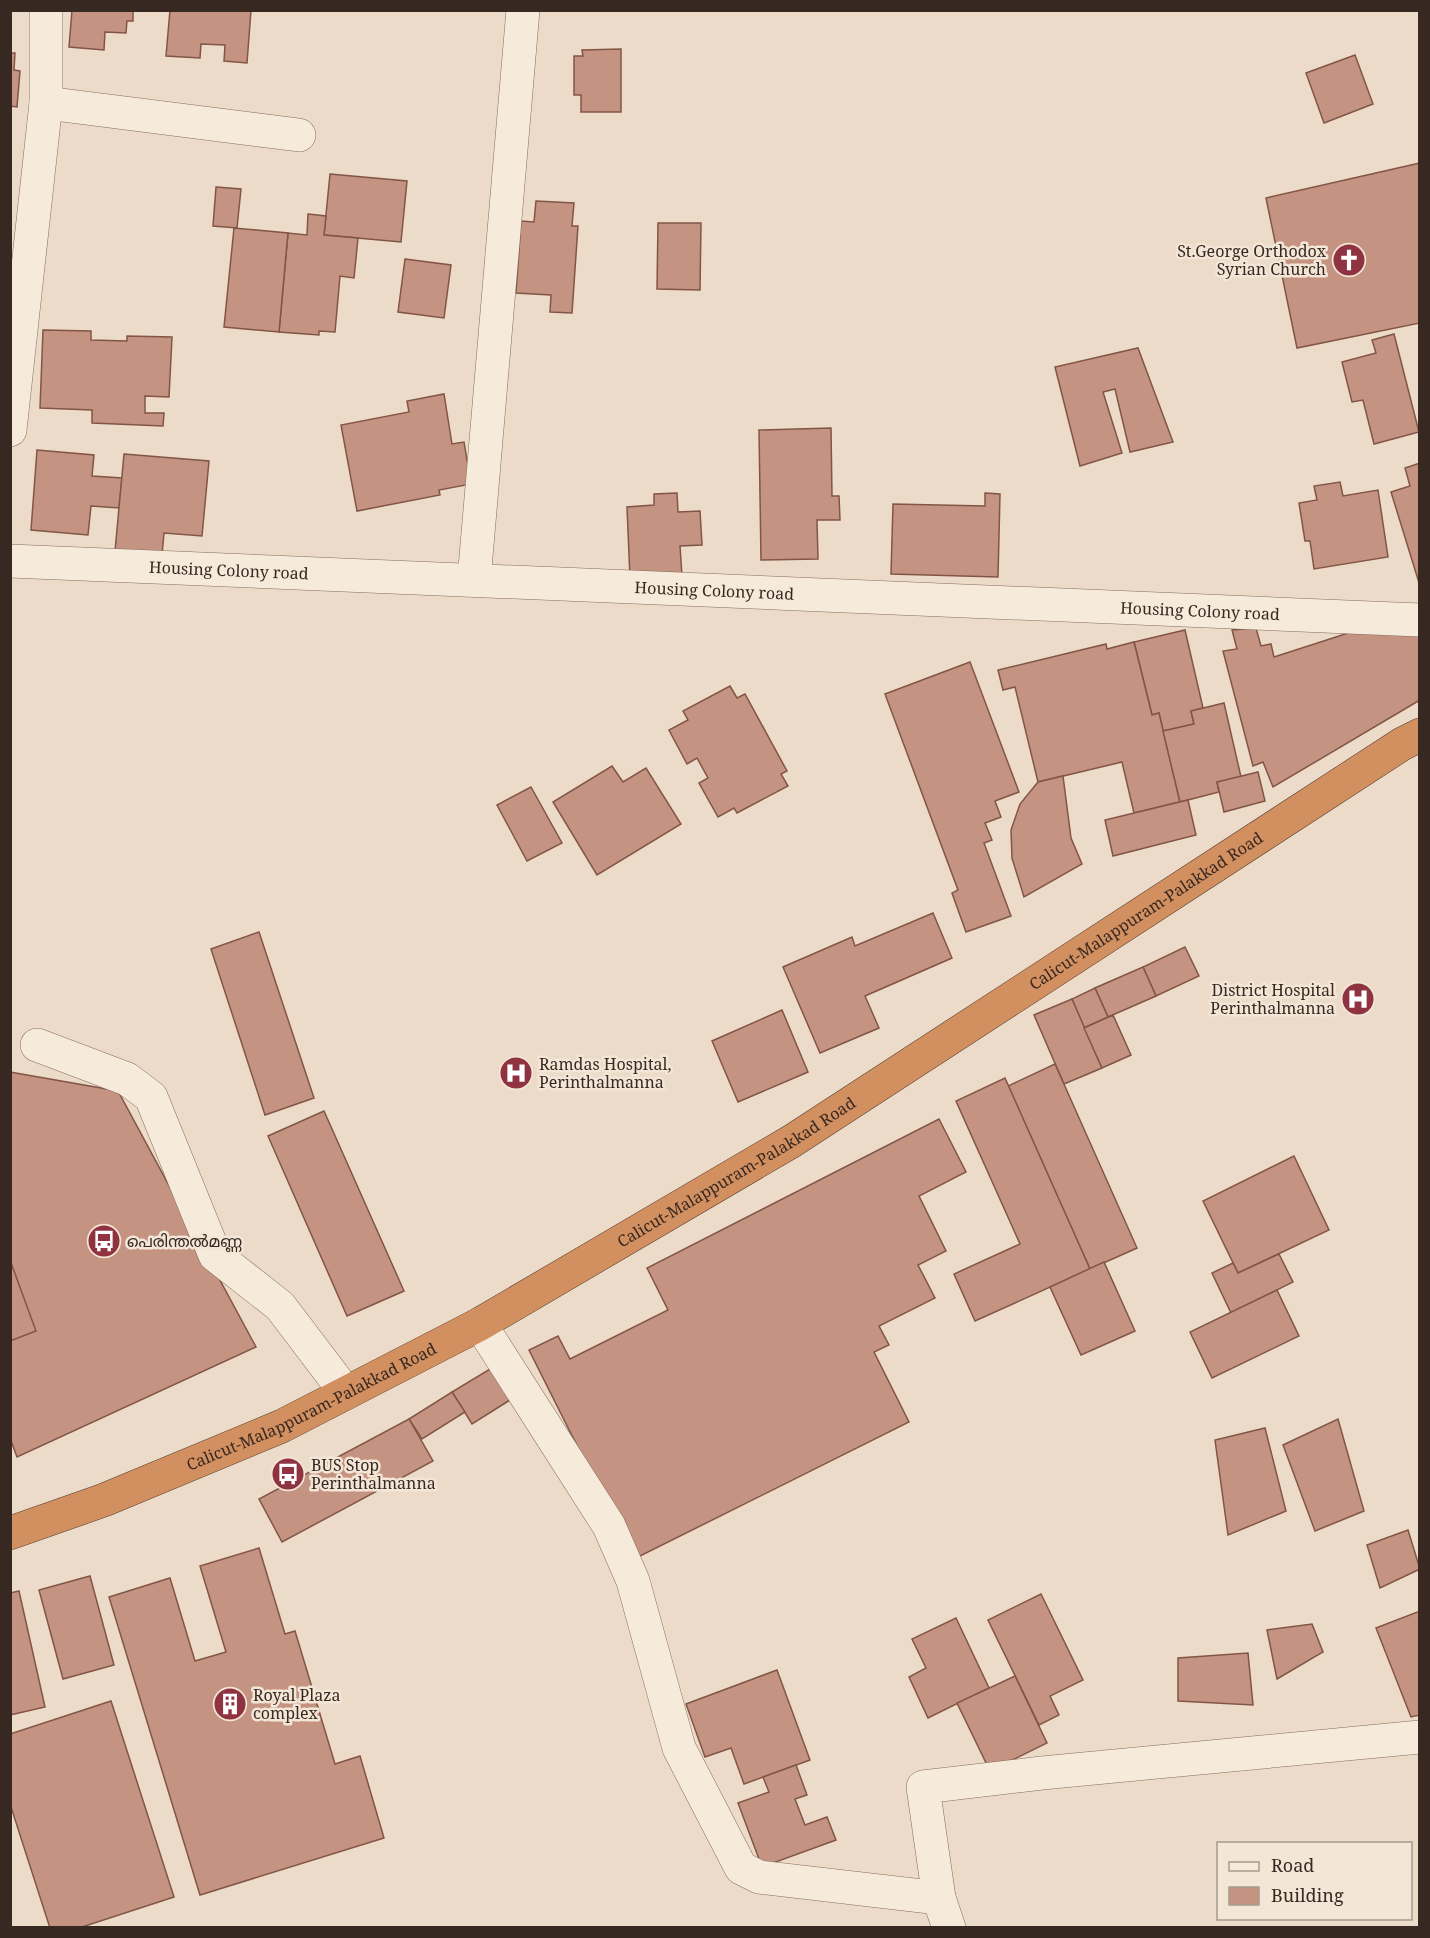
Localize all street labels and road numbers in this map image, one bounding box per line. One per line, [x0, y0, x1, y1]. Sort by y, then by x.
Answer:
street label: Housing Colony road [149, 556, 309, 584]
street label: Housing Colony road [634, 576, 795, 605]
street label: Housing Colony road [1120, 596, 1280, 625]
street label: Calicut-Malappuram-Palakkad Road [1025, 826, 1267, 995]
street label: Calicut-Malappuram-Palakkad Road [613, 1092, 860, 1252]
street label: Calicut-Malappuram-Palakkad Road [183, 1337, 440, 1476]

